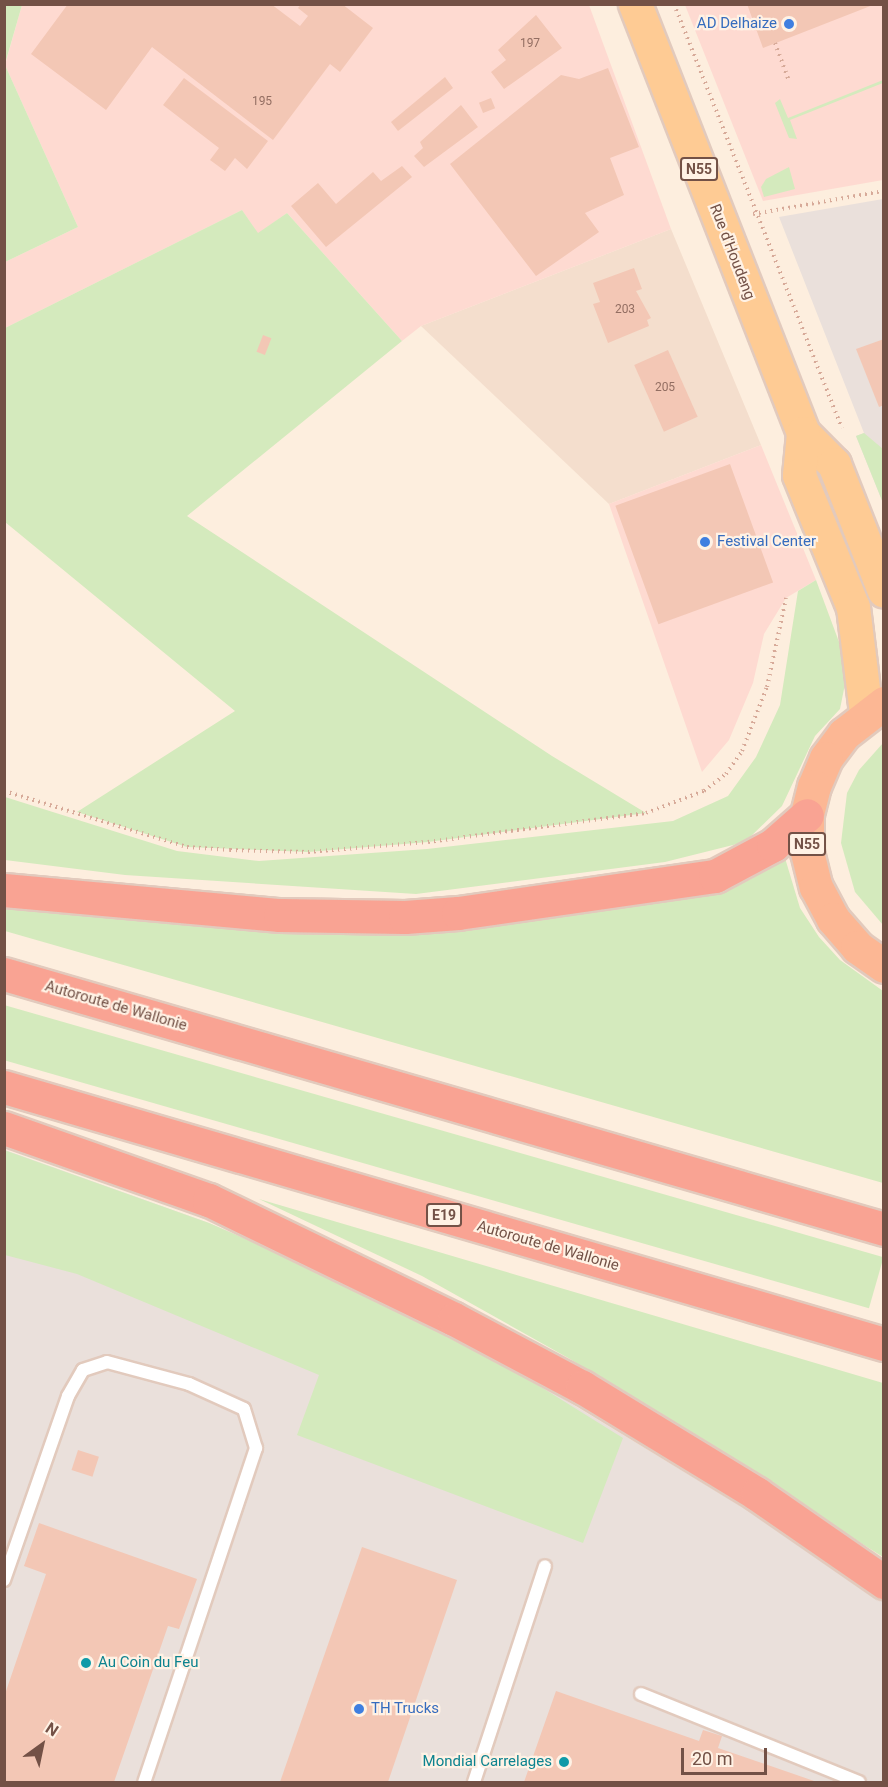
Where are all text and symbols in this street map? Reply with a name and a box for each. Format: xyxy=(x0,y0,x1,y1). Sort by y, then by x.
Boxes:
place label: AD Delhaize xyxy=(697,15,777,33)
marker: AD Delhaize xyxy=(782,17,796,31)
house number: 197 xyxy=(520,37,540,51)
house number: 195 xyxy=(252,95,272,109)
road number: N55 xyxy=(680,158,718,180)
street label: Rue d'Houdeng xyxy=(706,202,758,302)
house number: 203 xyxy=(615,303,635,317)
house number: 205 xyxy=(655,381,675,395)
place label: Festival Center xyxy=(717,533,816,551)
marker: Festival Center xyxy=(698,535,712,549)
road number: N55 xyxy=(788,833,826,855)
street label: Autoroute de Wallonie xyxy=(43,977,189,1035)
road number: E19 xyxy=(426,1204,462,1226)
street label: Autoroute de Wallonie xyxy=(475,1217,621,1275)
place label: Au Coin du Feu xyxy=(98,1654,198,1672)
marker: Au Coin du Feu xyxy=(79,1656,93,1670)
place label: TH Trucks xyxy=(371,1700,439,1718)
marker: TH Trucks xyxy=(352,1702,366,1716)
north arrow xyxy=(12,1715,72,1775)
text: N xyxy=(42,1718,62,1741)
scale bar xyxy=(684,1736,770,1774)
text: 20 m xyxy=(692,1748,732,1769)
place label: Mondial Carrelages xyxy=(423,1753,552,1771)
marker: Mondial Carrelages xyxy=(557,1755,571,1769)

